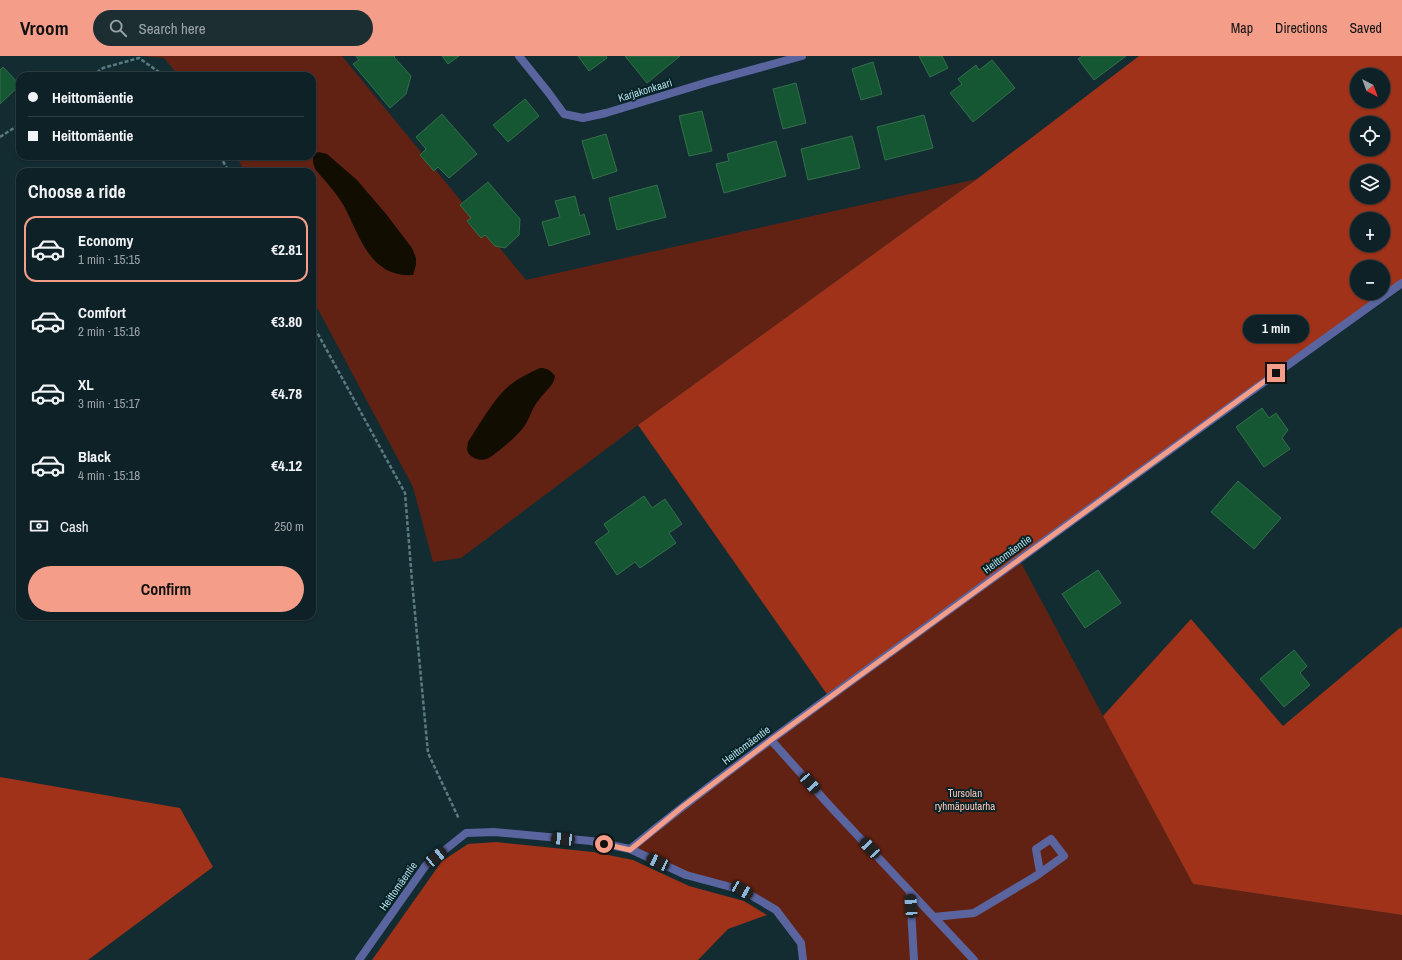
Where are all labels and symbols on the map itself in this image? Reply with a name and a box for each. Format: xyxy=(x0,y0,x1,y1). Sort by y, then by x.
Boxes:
north arrow xyxy=(1350,68,1390,108)
street label: Karjakonkaari xyxy=(616,75,674,105)
callout: 1 min xyxy=(1243,315,1309,343)
route end xyxy=(1267,364,1285,382)
street label: Heittomäentie xyxy=(980,532,1034,576)
street label: Heittomäentie xyxy=(719,722,773,768)
car xyxy=(798,770,822,796)
park label: Tursolan ryhmäpuutarha xyxy=(935,786,995,813)
car xyxy=(550,832,576,846)
route start xyxy=(595,835,613,853)
car xyxy=(857,835,883,861)
car xyxy=(423,845,449,869)
car xyxy=(645,851,671,873)
street label: Heittomäentie xyxy=(376,859,420,913)
car xyxy=(729,879,755,901)
car xyxy=(904,894,918,918)

